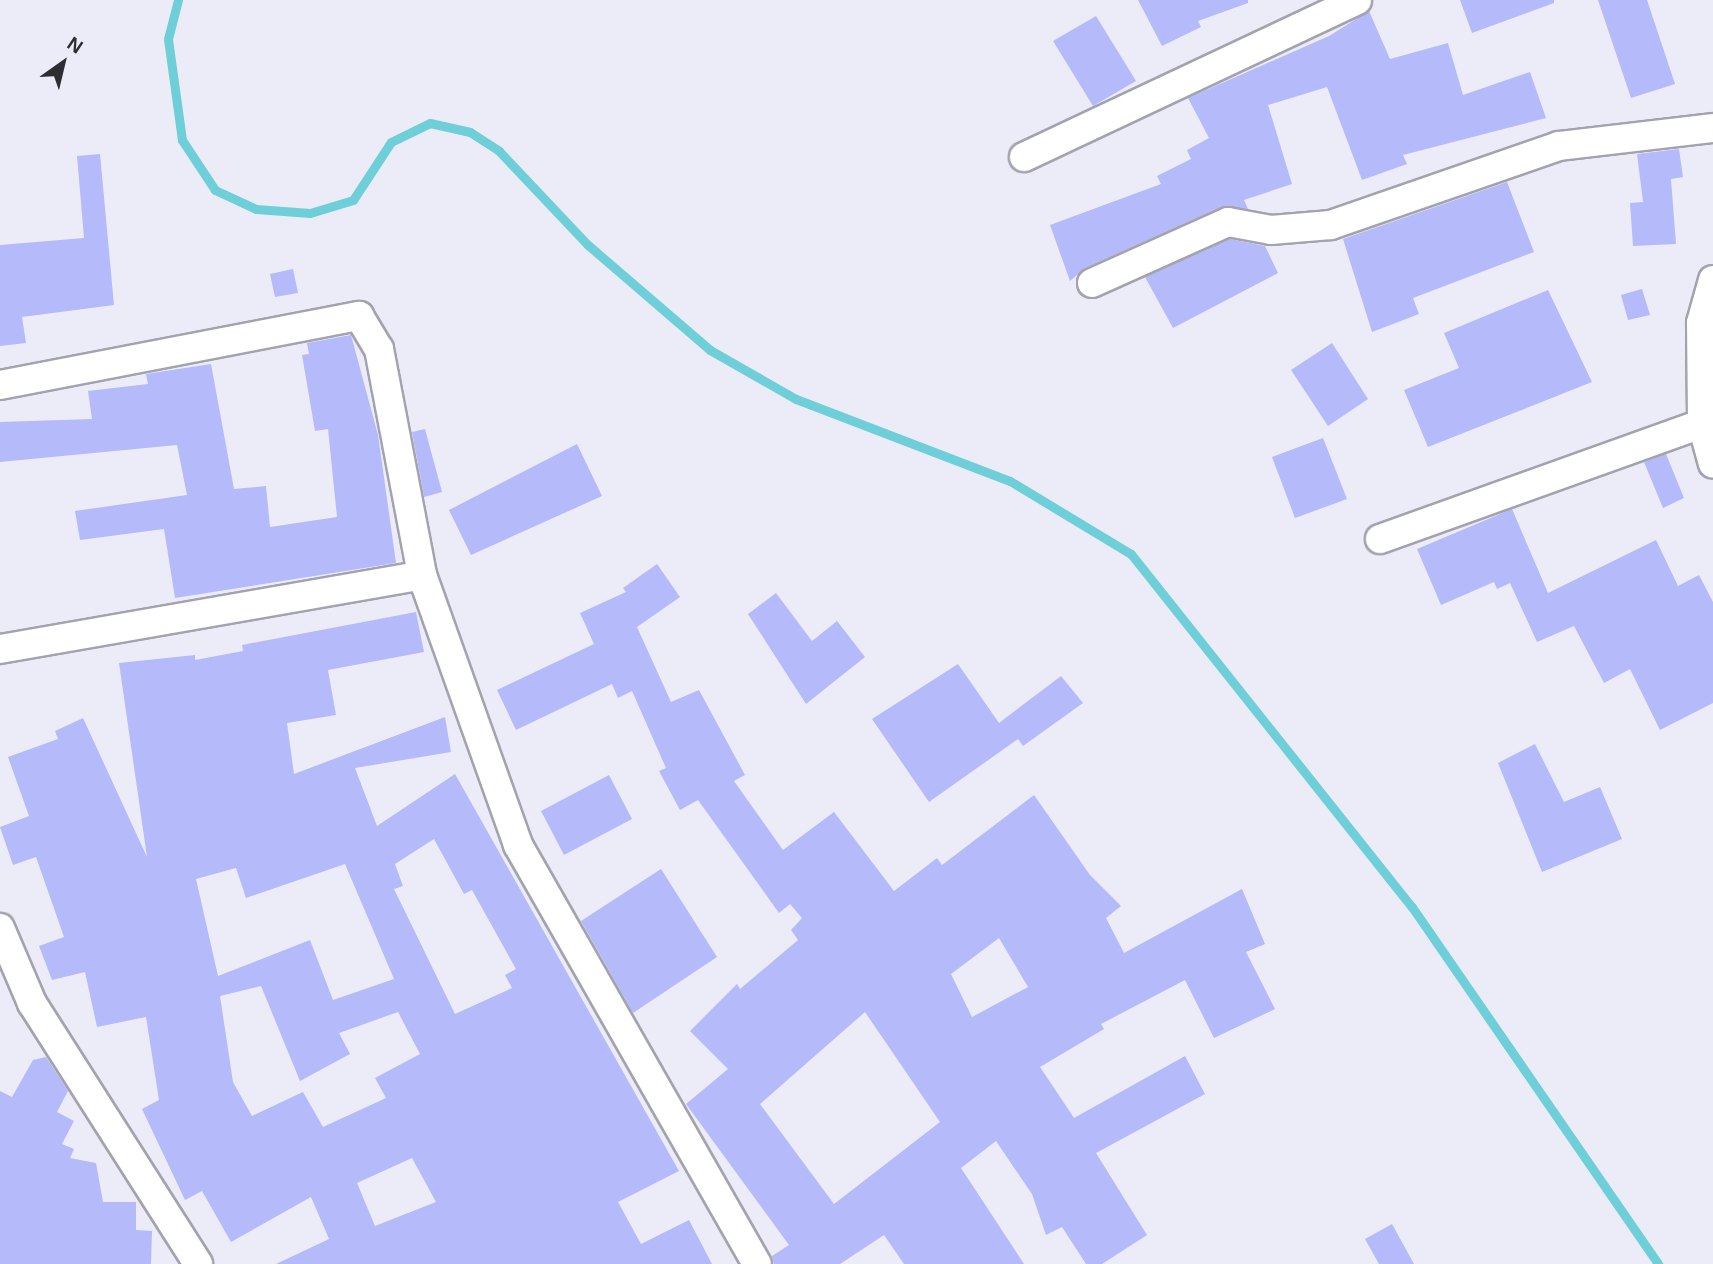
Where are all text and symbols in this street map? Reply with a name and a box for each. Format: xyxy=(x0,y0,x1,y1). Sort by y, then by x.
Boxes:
north arrow xyxy=(28,28,98,98)
text: N xyxy=(63,33,87,58)

